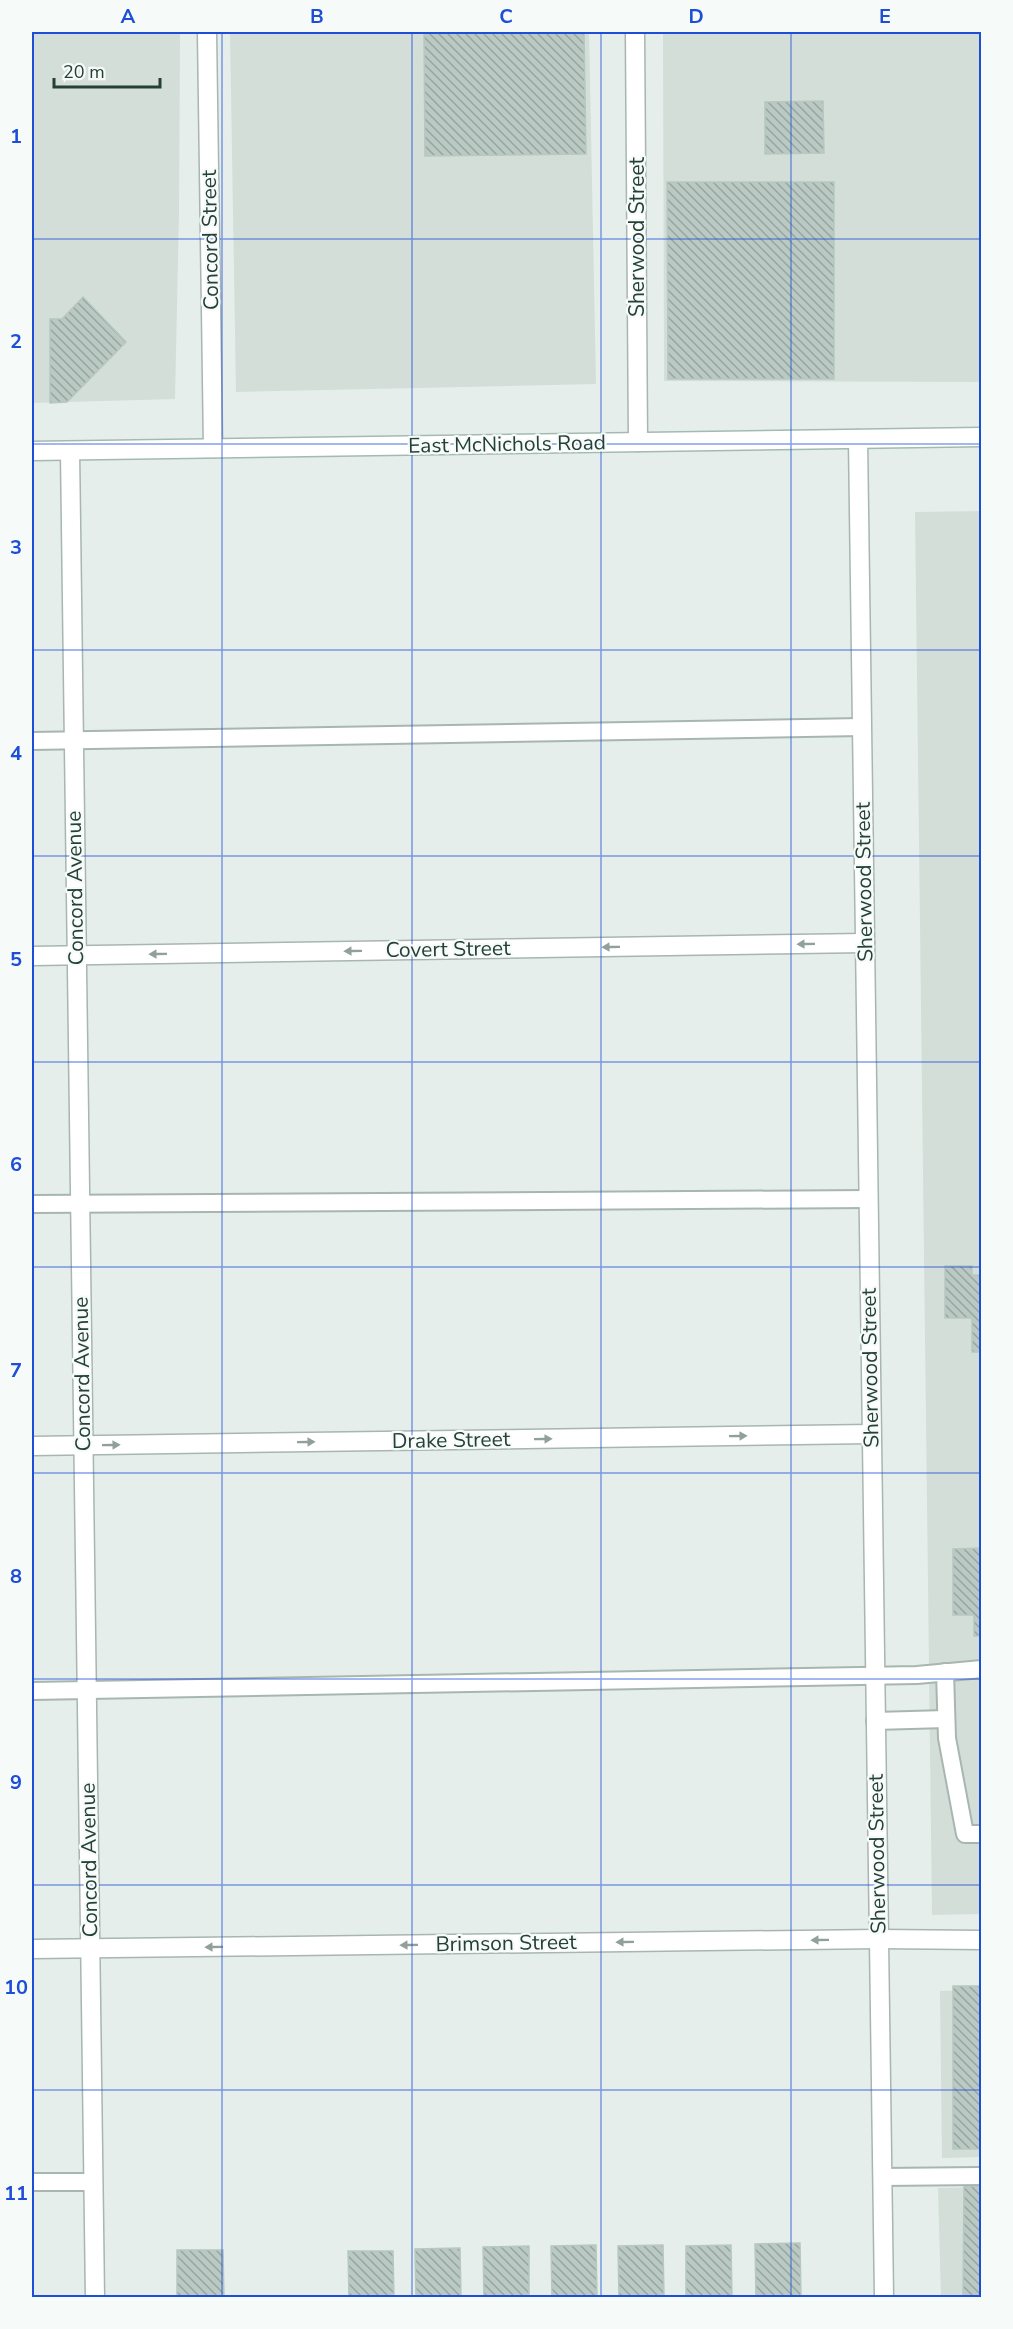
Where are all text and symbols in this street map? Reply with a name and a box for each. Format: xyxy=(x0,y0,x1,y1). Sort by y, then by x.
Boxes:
text: A xyxy=(121,3,136,30)
text: B xyxy=(310,3,324,30)
text: C xyxy=(499,3,513,30)
text: D xyxy=(688,3,704,30)
text: E xyxy=(879,3,891,30)
scale bar xyxy=(54,51,160,89)
text: 20 m xyxy=(63,60,105,84)
text: 1 xyxy=(10,123,22,150)
street label: Sherwood Street xyxy=(623,156,651,317)
street label: Concord Street xyxy=(195,169,225,310)
text: 2 xyxy=(10,328,22,355)
street label: East McNichols Road xyxy=(408,428,606,460)
text: 3 xyxy=(10,534,22,561)
text: 4 xyxy=(10,740,22,767)
street label: Sherwood Street xyxy=(849,801,879,962)
street label: Concord Avenue xyxy=(60,810,90,966)
street label: Covert Street xyxy=(385,934,511,964)
one-way arrow xyxy=(797,939,816,949)
one-way arrow xyxy=(602,942,621,952)
text: 5 xyxy=(10,946,22,973)
one-way arrow xyxy=(344,946,363,956)
one-way arrow xyxy=(149,949,168,959)
text: 6 xyxy=(10,1151,22,1178)
street label: Sherwood Street xyxy=(855,1287,885,1448)
street label: Concord Avenue xyxy=(67,1296,97,1452)
text: 7 xyxy=(10,1357,22,1384)
street label: Drake Street xyxy=(392,1425,511,1455)
one-way arrow xyxy=(728,1431,747,1440)
one-way arrow xyxy=(533,1434,552,1443)
one-way arrow xyxy=(296,1437,315,1447)
one-way arrow xyxy=(101,1440,120,1450)
text: 8 xyxy=(10,1563,22,1590)
text: 9 xyxy=(10,1769,22,1796)
street label: Sherwood Street xyxy=(862,1773,892,1934)
street label: Concord Avenue xyxy=(74,1782,104,1938)
street label: Brimson Street xyxy=(435,1928,577,1958)
one-way arrow xyxy=(811,1935,830,1945)
one-way arrow xyxy=(616,1937,635,1947)
one-way arrow xyxy=(400,1940,419,1949)
one-way arrow xyxy=(205,1942,224,1952)
text: 10 xyxy=(4,1974,28,2001)
text: 11 xyxy=(4,2180,28,2207)

